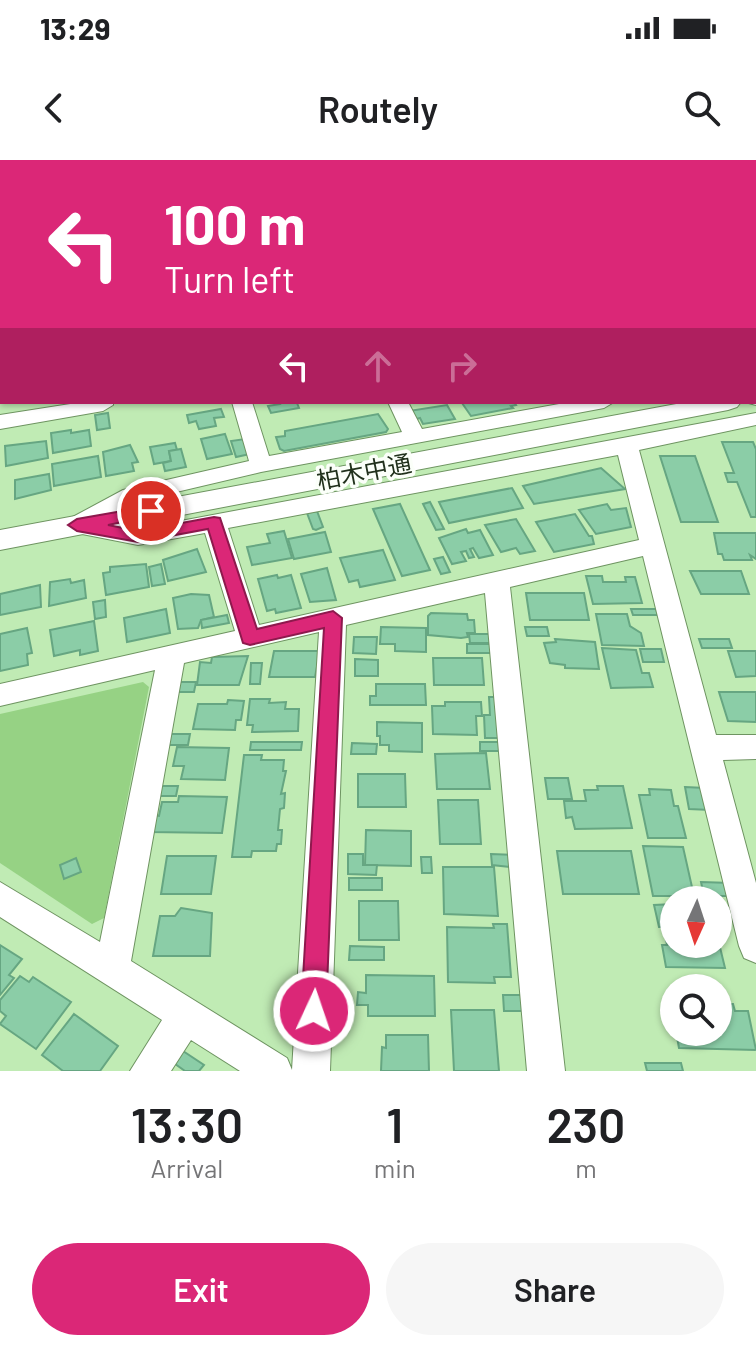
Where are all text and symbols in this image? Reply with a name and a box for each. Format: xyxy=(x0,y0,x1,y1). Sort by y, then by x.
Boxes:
text: 13:29 xyxy=(40,10,110,46)
icon: back xyxy=(32,86,76,130)
icon: search xyxy=(680,86,724,130)
text: Routely xyxy=(318,87,438,130)
text: 100 m xyxy=(164,189,306,256)
icon: left xyxy=(32,192,136,296)
text: Turn left xyxy=(164,257,295,300)
icon: left xyxy=(272,344,316,388)
icon: ahead xyxy=(356,344,400,388)
icon: right xyxy=(440,344,484,388)
street label: 柏木中通 xyxy=(314,448,414,494)
pin xyxy=(117,477,185,545)
icon: arrive xyxy=(129,489,173,533)
north arrow xyxy=(660,886,732,958)
map controls xyxy=(660,886,732,1046)
position arrow xyxy=(272,969,356,1053)
button: search xyxy=(660,974,732,1046)
text: 13:30 xyxy=(131,1095,243,1153)
text: 1 xyxy=(386,1095,403,1153)
text: 230 xyxy=(547,1095,625,1153)
text: Arrival xyxy=(151,1152,223,1183)
text: min xyxy=(374,1152,416,1183)
text: m xyxy=(575,1152,597,1183)
button: Exit xyxy=(32,1243,370,1335)
button: Share xyxy=(386,1243,724,1335)

